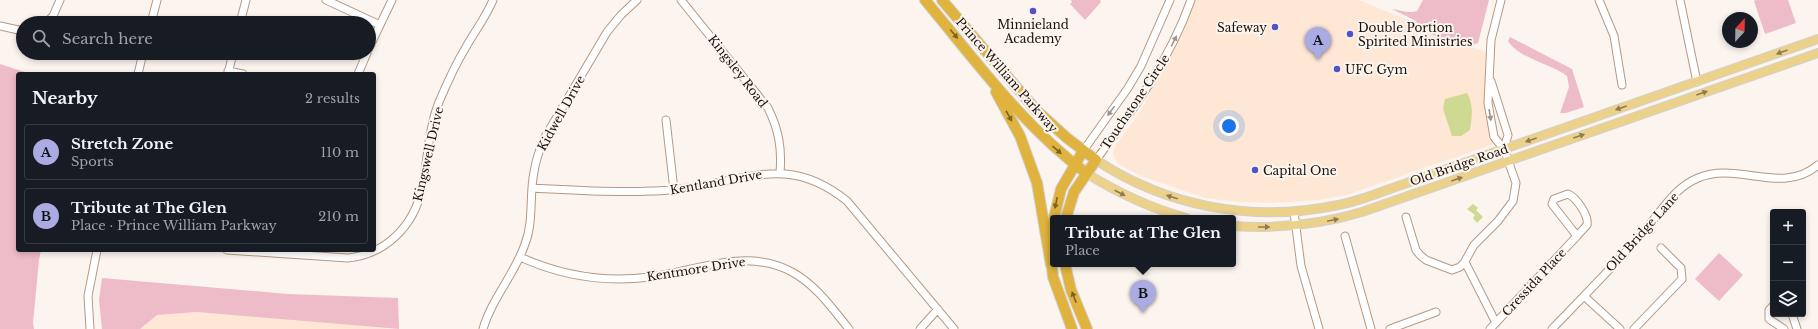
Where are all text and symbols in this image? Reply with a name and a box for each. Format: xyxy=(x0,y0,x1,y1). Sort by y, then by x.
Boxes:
marker: Minnieland Academy xyxy=(1028,6,1038,16)
north arrow xyxy=(1722,12,1758,48)
street label: Prince William Parkway xyxy=(953,14,1061,136)
search box xyxy=(16,16,376,60)
place label: Minnieland Academy xyxy=(997,17,1069,46)
place label: Safeway xyxy=(1217,20,1267,35)
place label: Double Portion Spirited Ministries xyxy=(1358,20,1472,49)
marker: Safeway xyxy=(1270,22,1280,32)
icon: search xyxy=(30,27,52,49)
pin: A xyxy=(1305,27,1331,60)
text: Search here xyxy=(62,29,153,48)
one-way arrow xyxy=(949,29,958,40)
marker: Double Portion Spirited Ministries xyxy=(1345,29,1355,39)
street label: Kingsley Road xyxy=(705,32,771,110)
one-way arrow xyxy=(1171,35,1178,46)
one-way arrow xyxy=(1776,49,1788,55)
street label: Touchstone Circle xyxy=(1098,51,1173,153)
place label: UFC Gym xyxy=(1345,62,1407,77)
marker: UFC Gym xyxy=(1332,64,1342,74)
street label: Kidwell Drive xyxy=(534,73,588,153)
text: Nearby xyxy=(32,88,98,109)
text: 2 results xyxy=(305,90,360,107)
one-way arrow xyxy=(1696,90,1708,96)
street label: Kingswell Drive xyxy=(410,105,446,203)
one-way arrow xyxy=(1108,106,1116,116)
one-way arrow xyxy=(1614,106,1626,112)
one-way arrow xyxy=(1487,109,1493,121)
one-way arrow xyxy=(1006,110,1013,121)
your location xyxy=(1219,116,1239,136)
one-way arrow xyxy=(1574,133,1586,139)
text: Stretch Zone xyxy=(71,134,173,153)
one-way arrow xyxy=(1525,137,1537,143)
street label: Old Bridge Road xyxy=(1408,141,1510,189)
text: A xyxy=(41,144,51,161)
text: 110 m xyxy=(320,144,359,161)
one-way arrow xyxy=(1051,145,1062,154)
text: Sports xyxy=(71,153,114,170)
place label: Capital One xyxy=(1263,163,1337,178)
marker: Capital One xyxy=(1250,165,1260,175)
street label: Kentland Drive xyxy=(669,166,763,197)
one-way arrow xyxy=(1451,176,1463,182)
street label: Old Bridge Lane xyxy=(1602,189,1682,275)
one-way arrow xyxy=(1114,190,1126,196)
one-way arrow xyxy=(1165,194,1177,200)
one-way arrow xyxy=(1053,197,1059,209)
text: Tribute at The Glen xyxy=(71,198,227,217)
text: B xyxy=(41,208,51,225)
text: 210 m xyxy=(318,208,359,225)
map controls xyxy=(1770,209,1806,317)
button: + xyxy=(1770,209,1806,245)
popup xyxy=(1050,215,1236,267)
one-way arrow xyxy=(1327,216,1339,222)
text: Place · Prince William Parkway xyxy=(71,217,277,234)
text: Tribute at The Glen xyxy=(1065,223,1221,242)
one-way arrow xyxy=(1258,224,1270,231)
text: Place xyxy=(1065,242,1100,259)
street label: Cressida Place xyxy=(1499,245,1569,319)
button: − xyxy=(1770,245,1806,281)
street label: Kentmore Drive xyxy=(646,254,747,284)
pin: B xyxy=(1130,280,1156,313)
button: layers xyxy=(1770,281,1806,317)
one-way arrow xyxy=(1070,291,1076,303)

